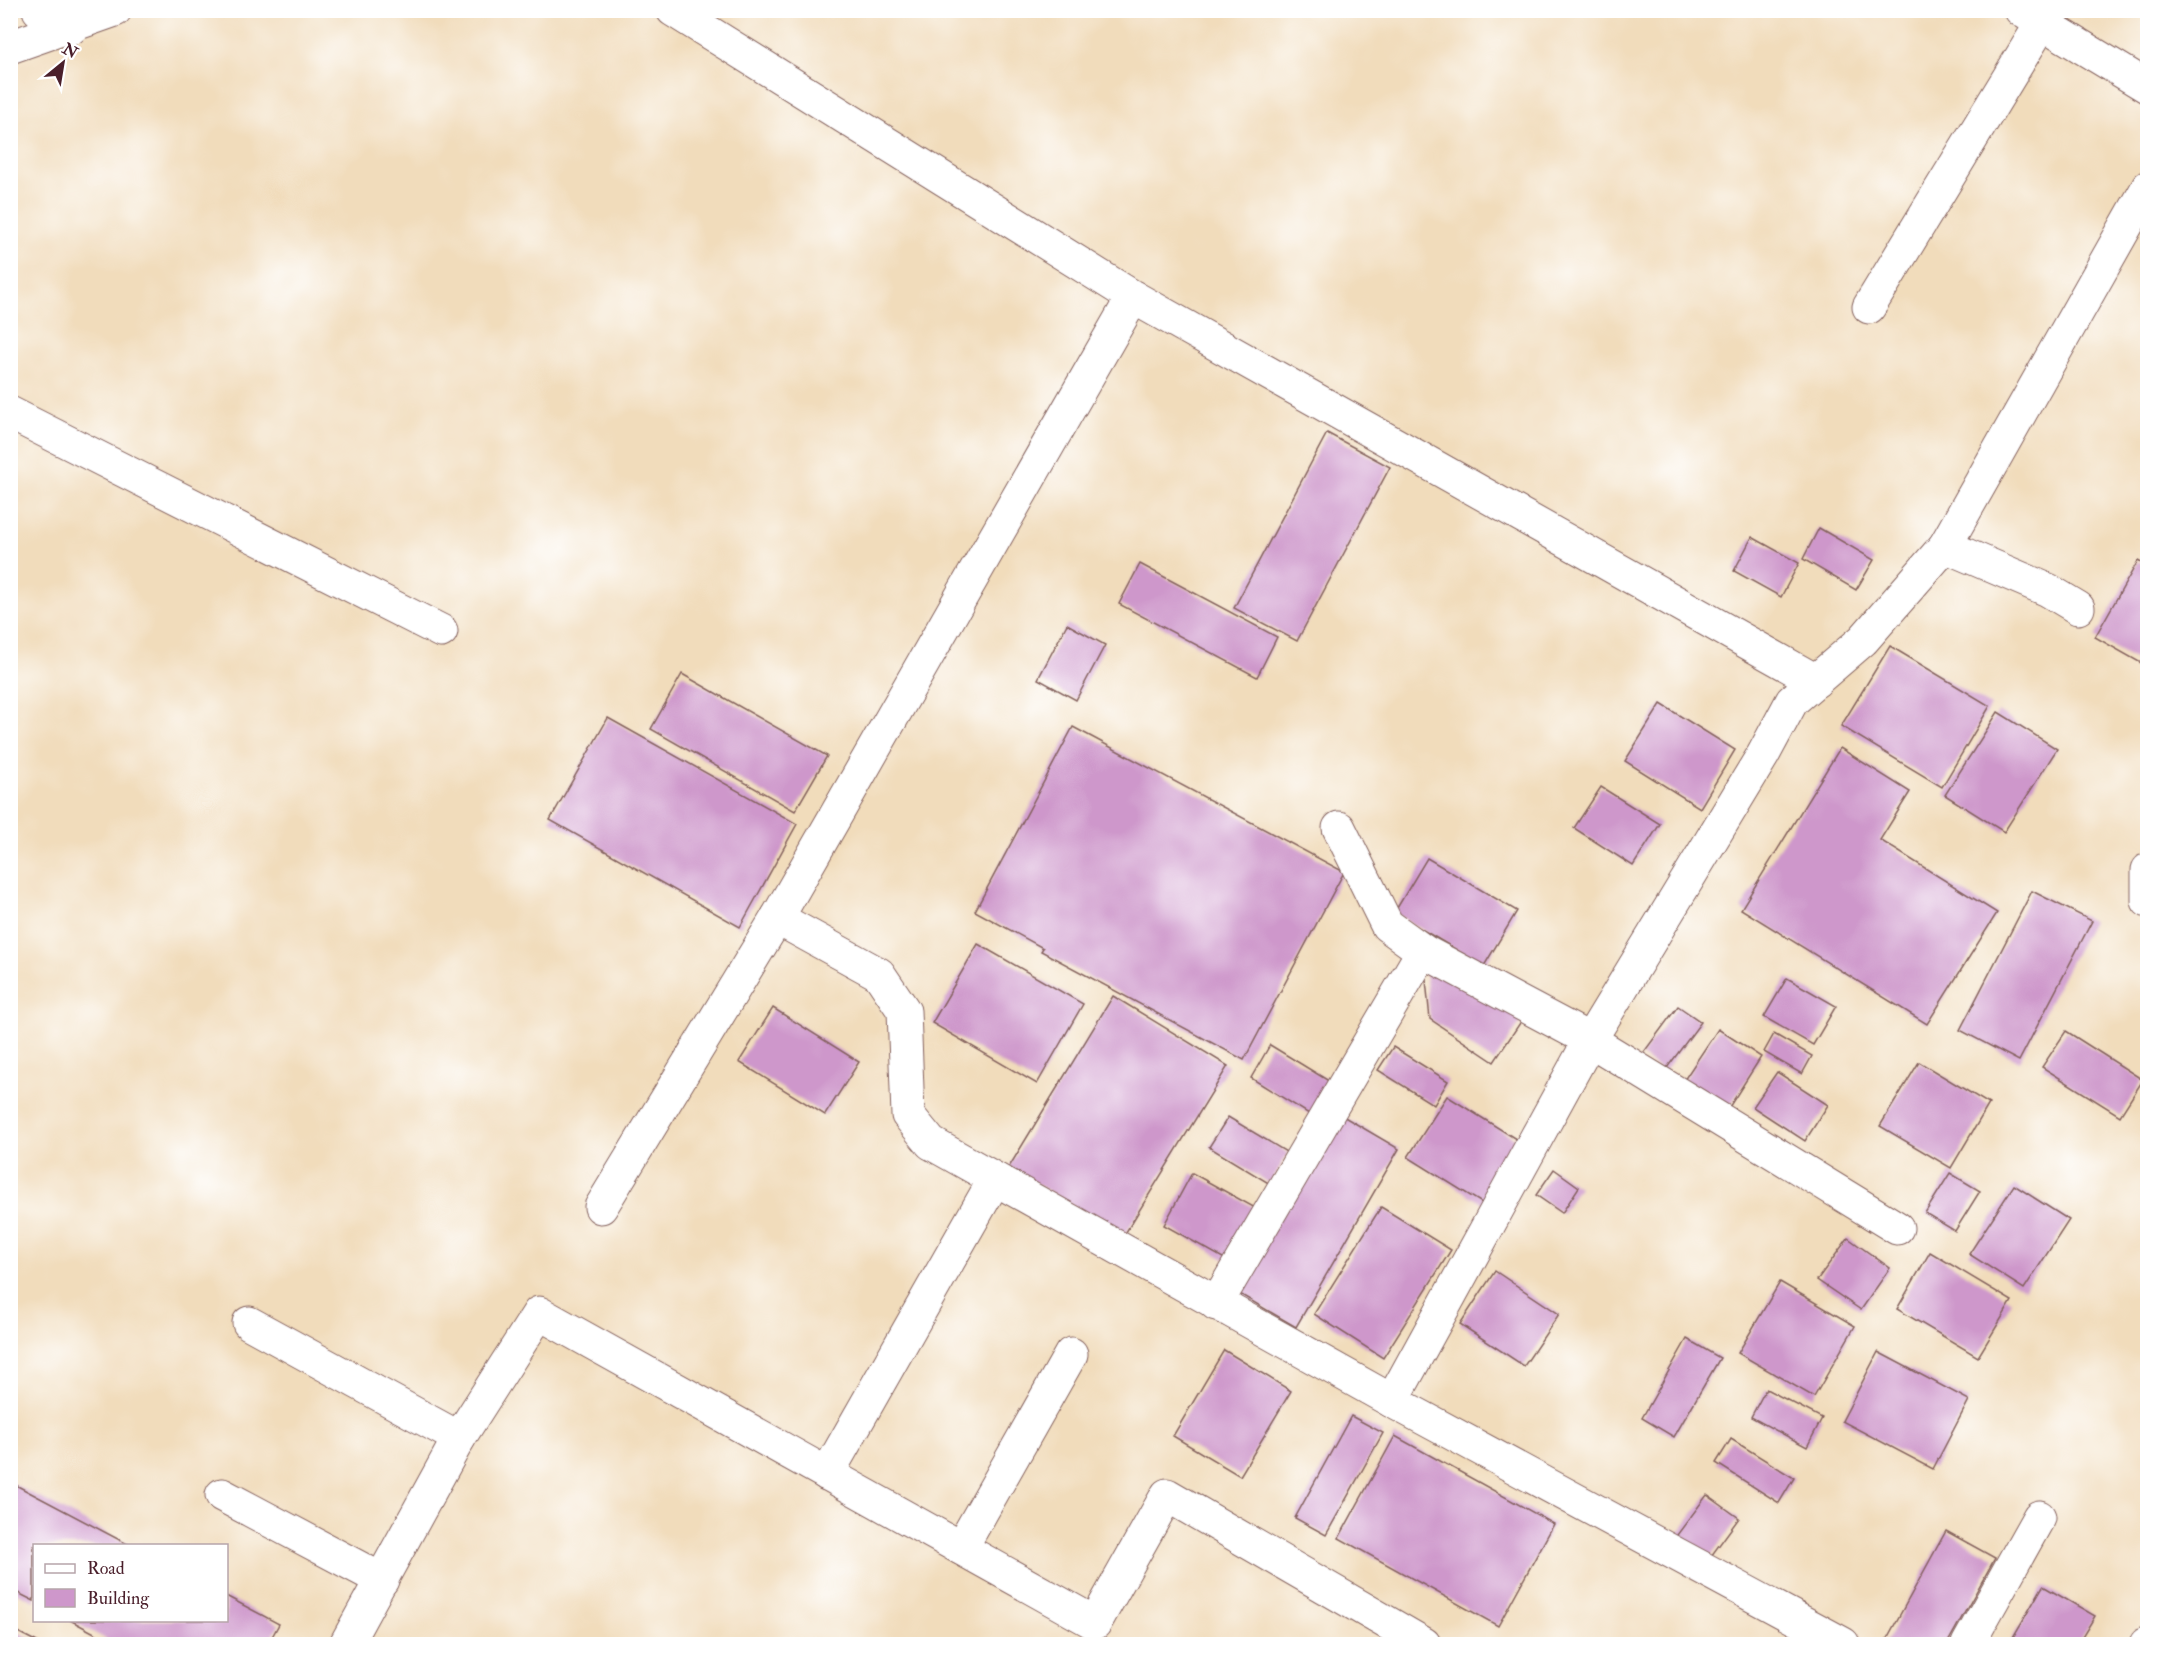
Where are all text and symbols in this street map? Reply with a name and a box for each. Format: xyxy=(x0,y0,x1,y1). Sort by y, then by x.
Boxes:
north arrow xyxy=(33,33,93,93)
text: N xyxy=(58,38,82,63)
legend xyxy=(33,1544,228,1622)
text: Road xyxy=(87,1557,125,1580)
text: Building xyxy=(87,1587,150,1610)

